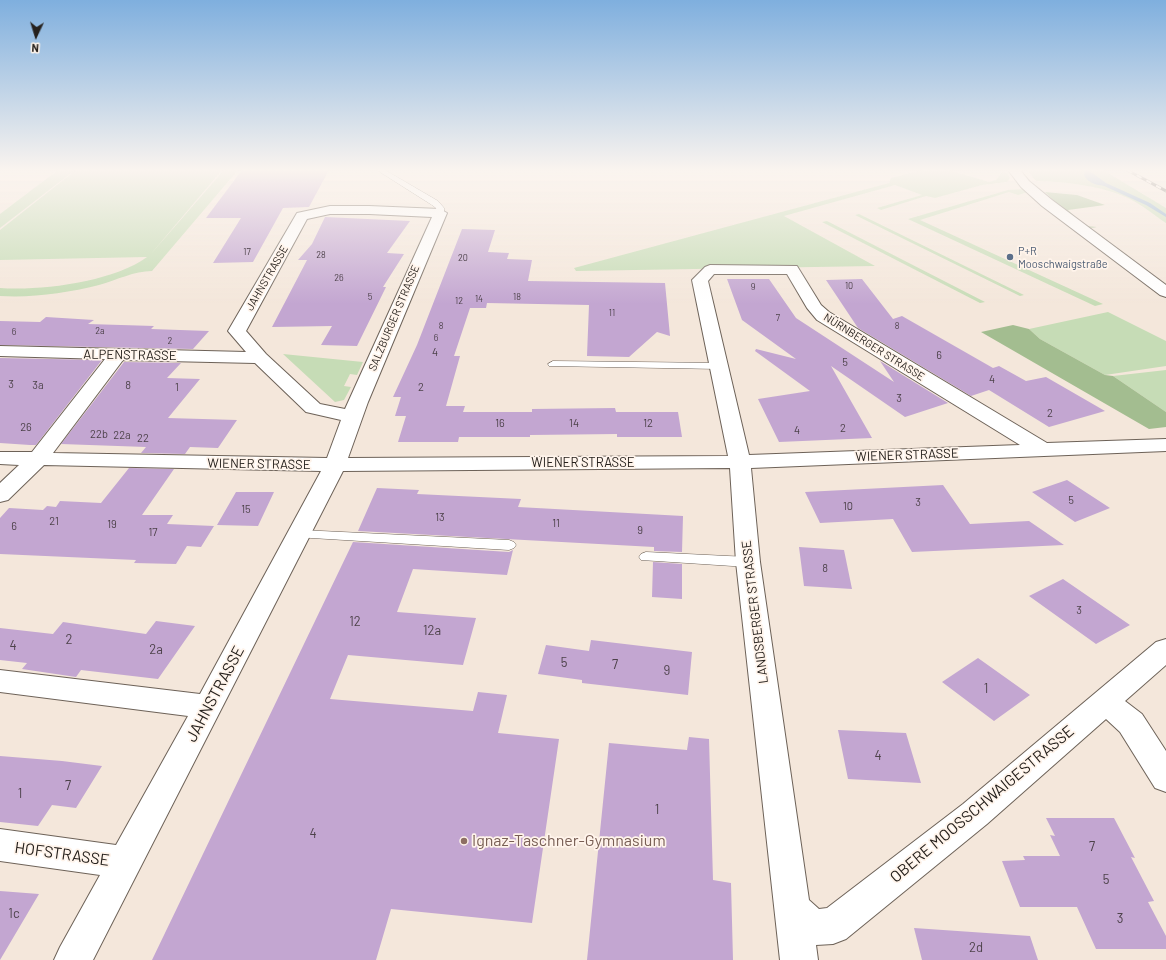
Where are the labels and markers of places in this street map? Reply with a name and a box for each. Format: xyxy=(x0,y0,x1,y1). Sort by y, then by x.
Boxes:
place label: P+R Mooschwaigstraße xyxy=(1018,244,1108,270)
marker: P+R Mooschwaigstraße xyxy=(1005,252,1015,262)
place label: Ignaz-Taschner-Gymnasium xyxy=(472,831,666,851)
marker: Ignaz-Taschner-Gymnasium xyxy=(459,836,469,846)

